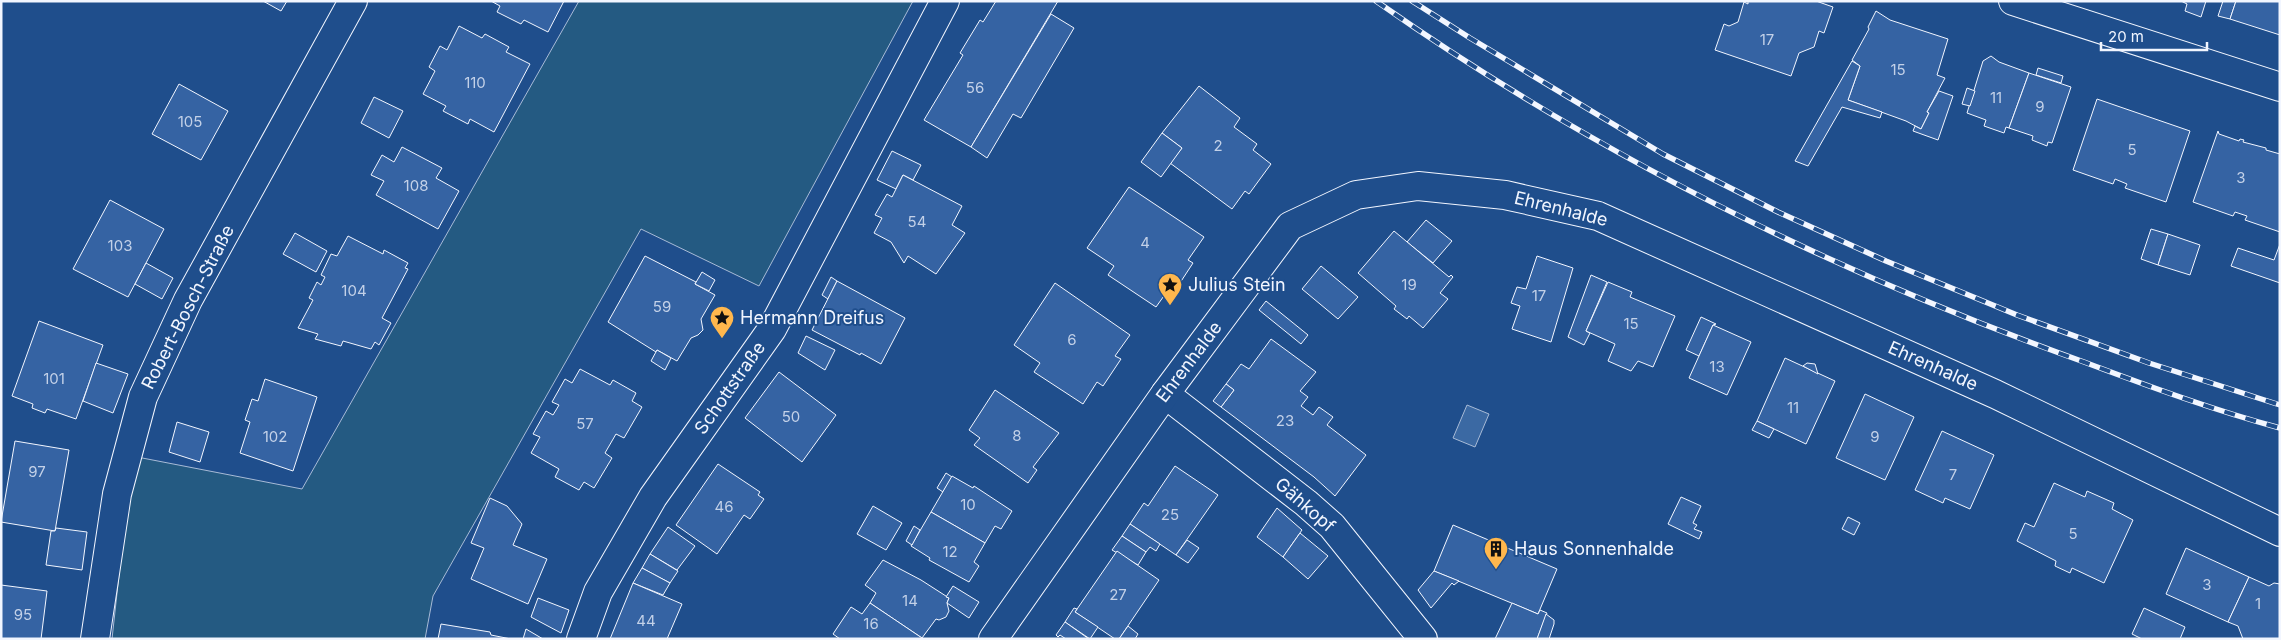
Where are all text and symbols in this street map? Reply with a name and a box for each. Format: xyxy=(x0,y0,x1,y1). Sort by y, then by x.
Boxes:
scale bar xyxy=(2101,20,2207,52)
text: 20 m xyxy=(2108,27,2144,46)
house number: 17 xyxy=(1760,30,1774,49)
house number: 15 xyxy=(1890,60,1906,79)
house number: 110 xyxy=(464,73,486,92)
house number: 56 xyxy=(966,78,984,97)
house number: 11 xyxy=(1990,88,2002,107)
house number: 9 xyxy=(2035,97,2045,116)
house number: 105 xyxy=(178,112,202,131)
house number: 2 xyxy=(1213,136,1223,155)
house number: 5 xyxy=(2127,140,2137,159)
house number: 3 xyxy=(2236,168,2246,187)
house number: 108 xyxy=(404,176,428,195)
street label: Ehrenhalde xyxy=(1512,187,1610,230)
house number: 54 xyxy=(908,212,926,231)
street label: Robert-Bosch-Straße xyxy=(137,221,238,392)
house number: 4 xyxy=(1140,233,1150,252)
house number: 103 xyxy=(108,236,132,255)
place icon: Julius Stein xyxy=(1157,272,1183,306)
place label: Julius Stein xyxy=(1188,274,1286,295)
house number: 19 xyxy=(1401,275,1417,294)
house number: 104 xyxy=(341,281,367,300)
house number: 17 xyxy=(1532,286,1546,305)
house number: 59 xyxy=(653,297,671,316)
place icon: Hermann Dreifus xyxy=(709,305,735,339)
place label: Hermann Dreifus xyxy=(740,307,884,328)
house number: 15 xyxy=(1623,314,1639,333)
street label: Ehrenhalde xyxy=(1151,317,1226,406)
house number: 6 xyxy=(1067,330,1077,349)
street label: Ehrenhalde xyxy=(1885,336,1981,395)
street label: Schottstraße xyxy=(690,337,769,438)
house number: 13 xyxy=(1709,357,1725,376)
house number: 101 xyxy=(43,369,65,388)
house number: 11 xyxy=(1787,398,1799,417)
house number: 50 xyxy=(782,407,800,426)
house number: 23 xyxy=(1276,411,1294,430)
house number: 57 xyxy=(576,414,594,433)
house number: 8 xyxy=(1012,426,1022,445)
house number: 102 xyxy=(263,427,287,446)
house number: 9 xyxy=(1870,427,1880,446)
house number: 97 xyxy=(28,462,46,481)
house number: 7 xyxy=(1949,465,1957,484)
street label: Gähkopf xyxy=(1271,473,1340,536)
house number: 10 xyxy=(960,495,976,514)
house number: 46 xyxy=(715,497,734,516)
house number: 25 xyxy=(1161,505,1179,524)
house number: 5 xyxy=(2068,524,2078,543)
building icon: Haus Sonnenhalde xyxy=(1483,536,1509,570)
place label: Haus Sonnenhalde xyxy=(1514,538,1674,559)
house number: 12 xyxy=(942,542,958,561)
house number: 3 xyxy=(2202,575,2212,594)
house number: 27 xyxy=(1109,585,1127,604)
house number: 14 xyxy=(902,591,918,610)
house number: 1 xyxy=(2255,594,2261,613)
house number: 95 xyxy=(14,605,32,624)
house number: 44 xyxy=(636,611,656,630)
house number: 16 xyxy=(863,614,879,633)

